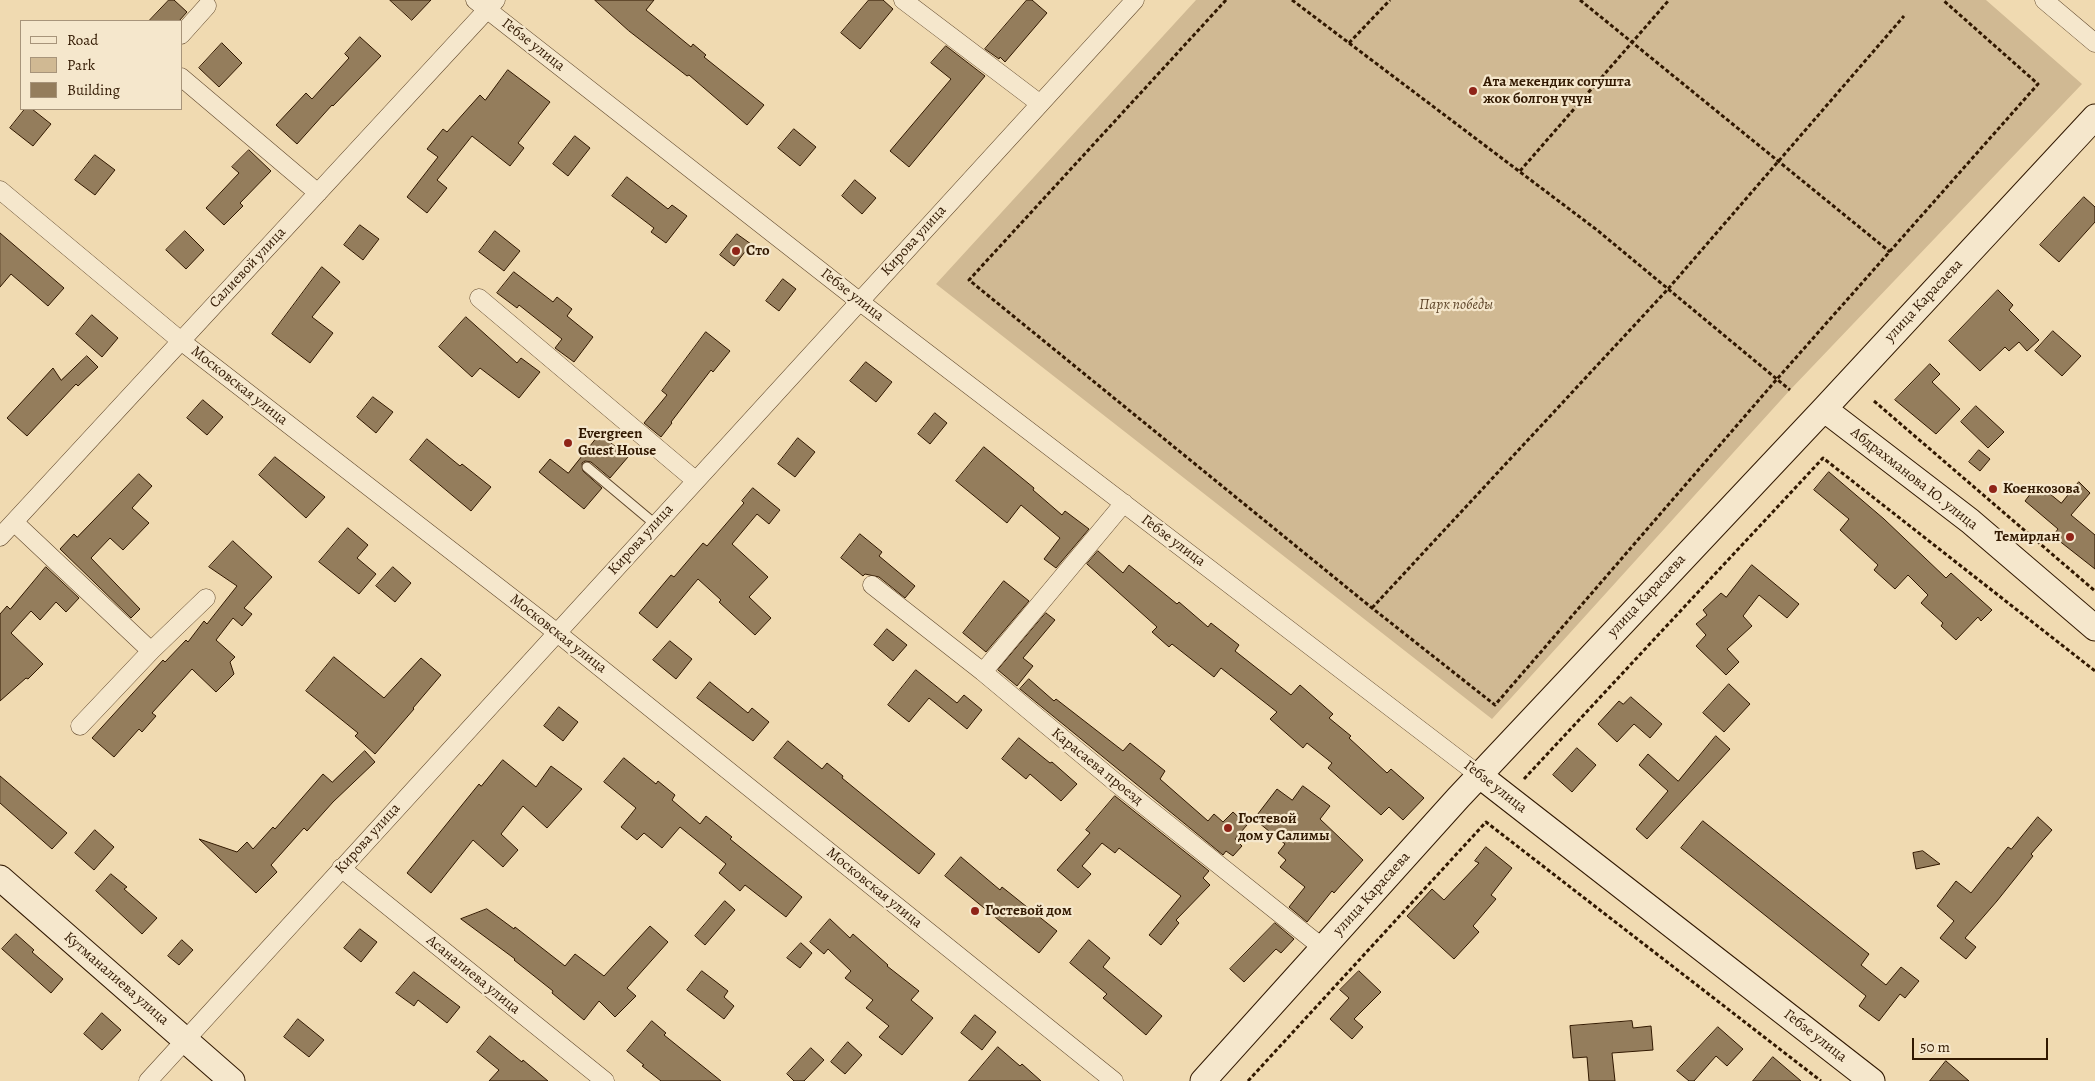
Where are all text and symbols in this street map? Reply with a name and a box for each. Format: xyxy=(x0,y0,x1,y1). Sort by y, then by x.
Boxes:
street label: Гебзе улица xyxy=(498,15,568,75)
legend xyxy=(20,20,182,110)
text: Road xyxy=(67,30,98,50)
text: Park xyxy=(67,55,95,75)
place label: Ата мекендик согушта жок болгон үчүн xyxy=(1483,73,1631,108)
text: Building xyxy=(67,80,120,100)
marker: Ата мекендик согушта жок болгон үчүн xyxy=(1467,85,1479,97)
street label: Кирова улица xyxy=(877,202,951,280)
street label: Салиевой улица xyxy=(206,224,290,312)
place label: Сто xyxy=(746,242,770,260)
marker: Сто xyxy=(730,245,742,257)
street label: улица Карасаева xyxy=(1881,256,1967,346)
street label: Гебзе улица xyxy=(817,265,887,325)
park label: Парк победы xyxy=(1419,296,1493,314)
street label: Московская улица xyxy=(187,343,291,429)
street label: Абдрахманова Ю. улица xyxy=(1847,424,1981,534)
place label: Evergreen Guest House xyxy=(578,425,656,460)
marker: Evergreen Guest House xyxy=(562,437,574,449)
place label: Коенкозова xyxy=(2003,480,2080,498)
marker: Коенкозова xyxy=(1987,483,1999,495)
street label: Кирова улица xyxy=(604,501,678,579)
street label: Гебзе улица xyxy=(1137,511,1209,571)
place label: Темирлан xyxy=(1995,528,2060,546)
marker: Темирлан xyxy=(2064,531,2076,543)
street label: улица Карасаева xyxy=(1604,551,1690,641)
street label: Московская улица xyxy=(506,591,610,677)
street label: Карасаева проезд xyxy=(1047,724,1147,810)
street label: Гебзе улица xyxy=(1460,757,1530,817)
street label: Кирова улица xyxy=(331,800,405,878)
place label: Гостевой дом у Салимы xyxy=(1238,810,1330,845)
marker: Гостевой дом у Салимы xyxy=(1222,822,1234,834)
street label: Московская улица xyxy=(822,844,926,932)
street label: улица Карасаева xyxy=(1330,848,1414,940)
place label: Гостевой дом xyxy=(985,902,1072,920)
marker: Гостевой дом xyxy=(969,905,981,917)
street label: Кутманалиева улица xyxy=(60,928,172,1030)
street label: Асаналиева улица xyxy=(422,932,524,1018)
street label: Гебзе улица xyxy=(1780,1006,1850,1066)
scale bar xyxy=(1915,1028,2051,1060)
text: 50 m xyxy=(1920,1037,1950,1057)

